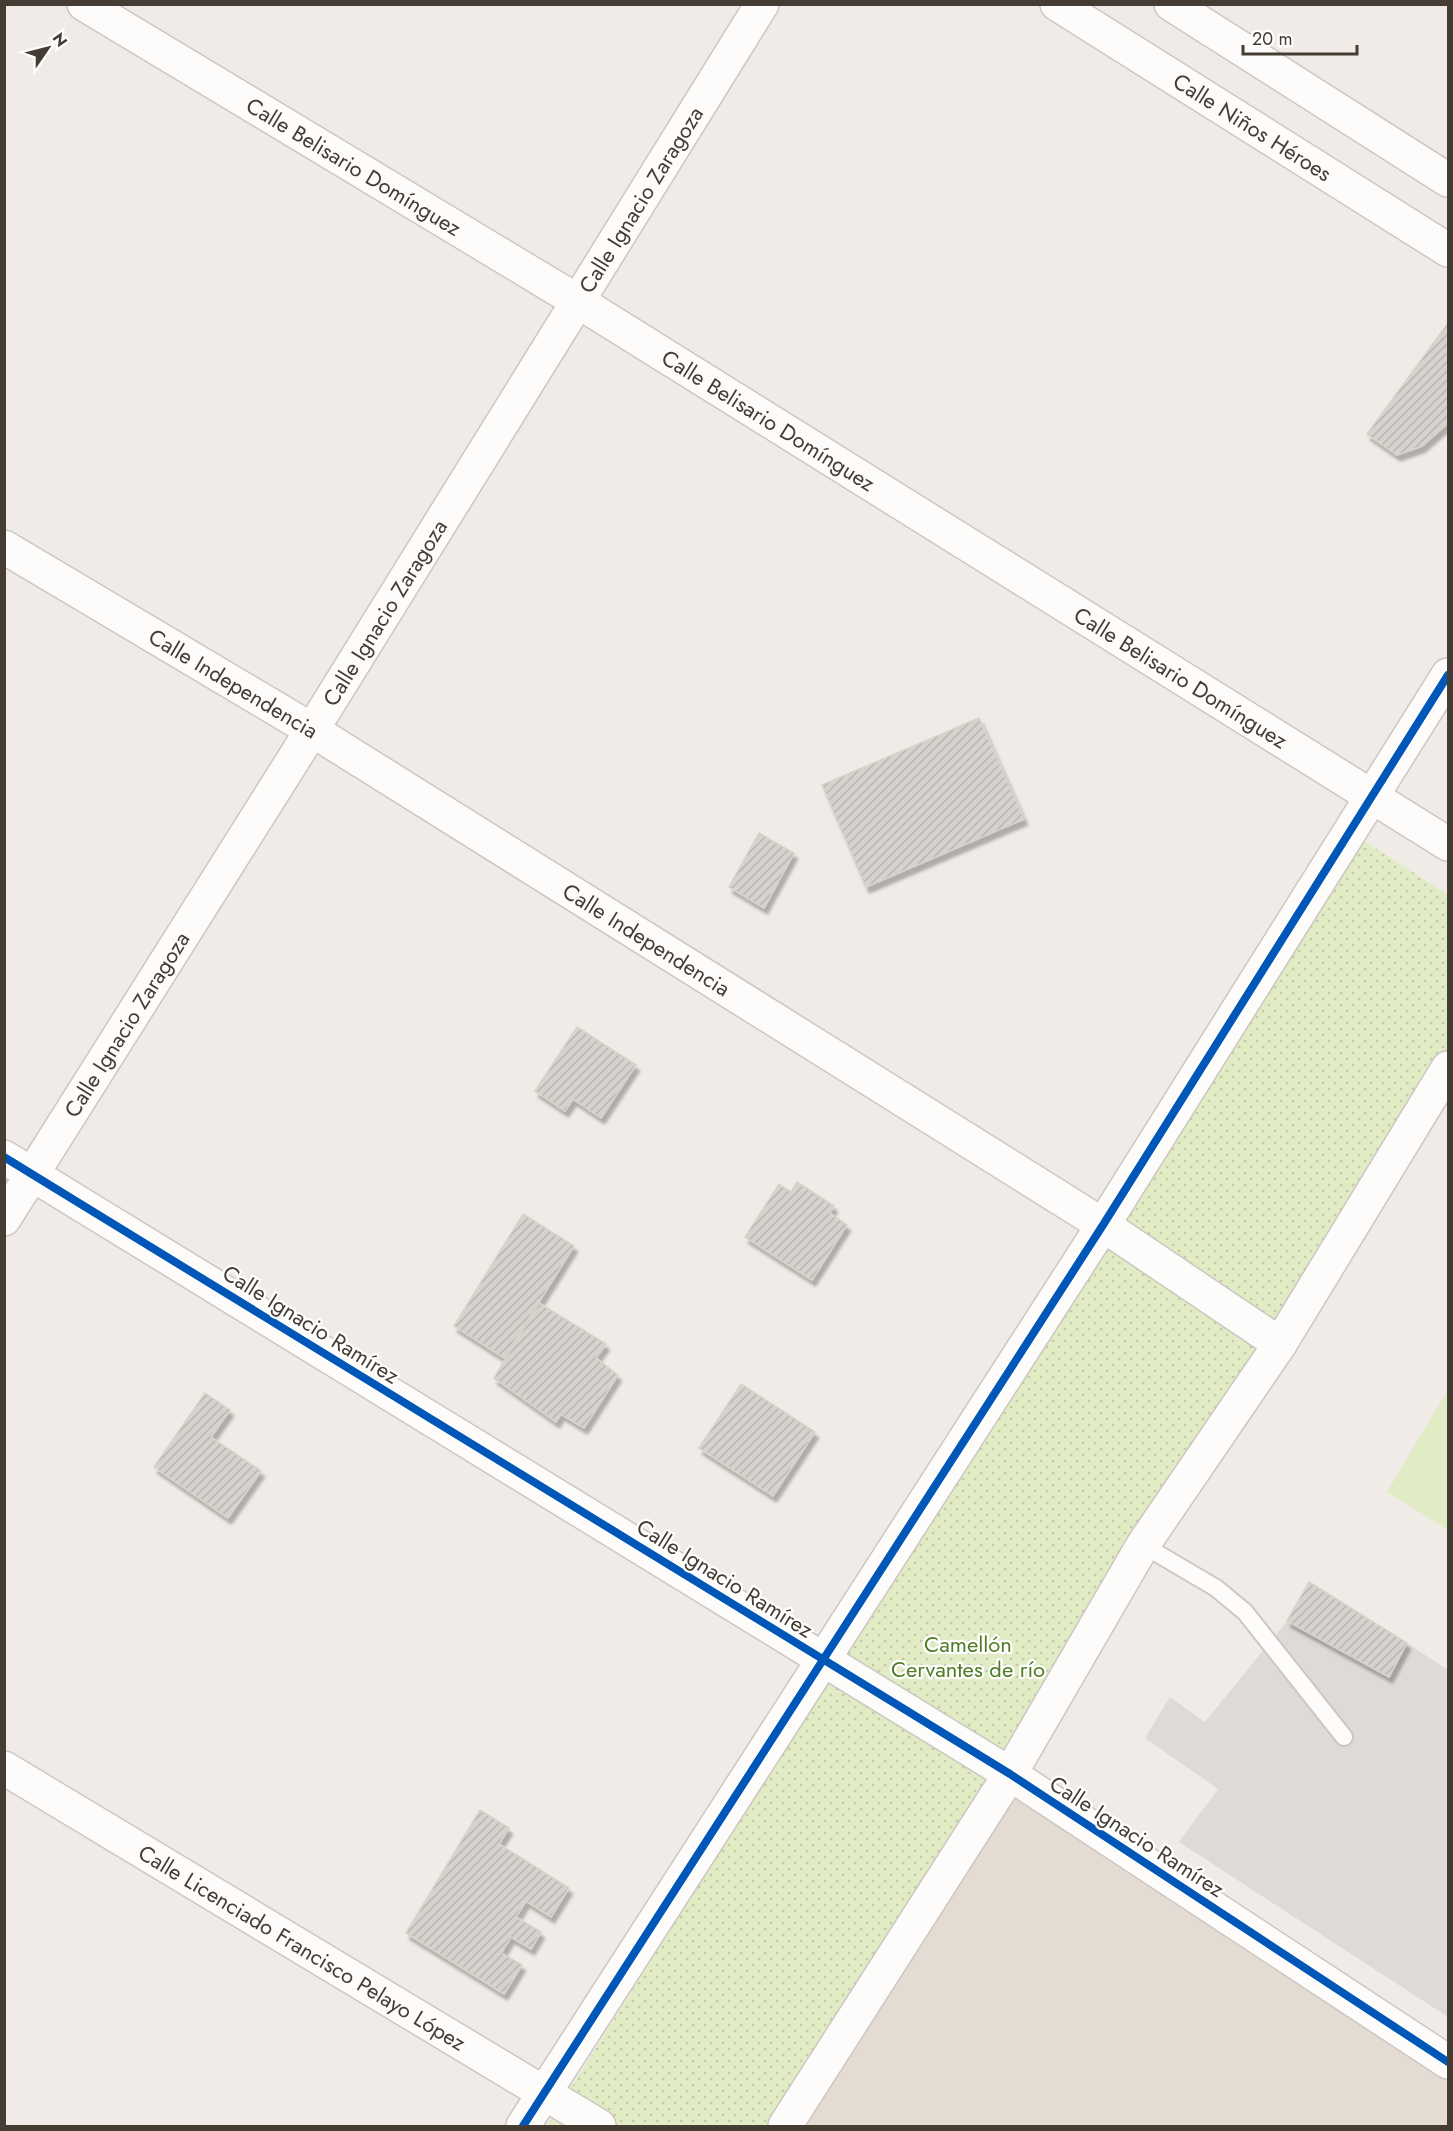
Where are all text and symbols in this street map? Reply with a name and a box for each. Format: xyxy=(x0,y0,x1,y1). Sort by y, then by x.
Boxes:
north arrow xyxy=(18,18,78,78)
scale bar xyxy=(1243,18,1357,56)
text: 20 m xyxy=(1252,26,1292,52)
text: N xyxy=(47,28,73,51)
street label: Calle Niños Héroes xyxy=(1167,65,1338,189)
street label: Calle Belisario Domínguez xyxy=(240,89,468,244)
street label: Calle Ignacio Zaragoza xyxy=(571,100,711,299)
street label: Calle Belisario Domínguez xyxy=(655,341,881,499)
street label: Calle Ignacio Zaragoza xyxy=(315,513,455,712)
street label: Calle Belisario Domínguez xyxy=(1068,599,1294,756)
street label: Calle Independencia xyxy=(143,620,324,746)
street label: Calle Independencia xyxy=(557,875,737,1004)
street label: Calle Ignacio Zaragoza xyxy=(56,925,197,1124)
street label: Calle Ignacio Ramírez xyxy=(217,1257,405,1391)
street label: Calle Ignacio Ramírez xyxy=(631,1511,819,1645)
park label: Camellón Cervantes de río xyxy=(891,1628,1045,1685)
street label: Calle Ignacio Ramírez xyxy=(1043,1767,1231,1905)
street label: Calle Licenciado Francisco Pelayo López xyxy=(132,1836,472,2058)

